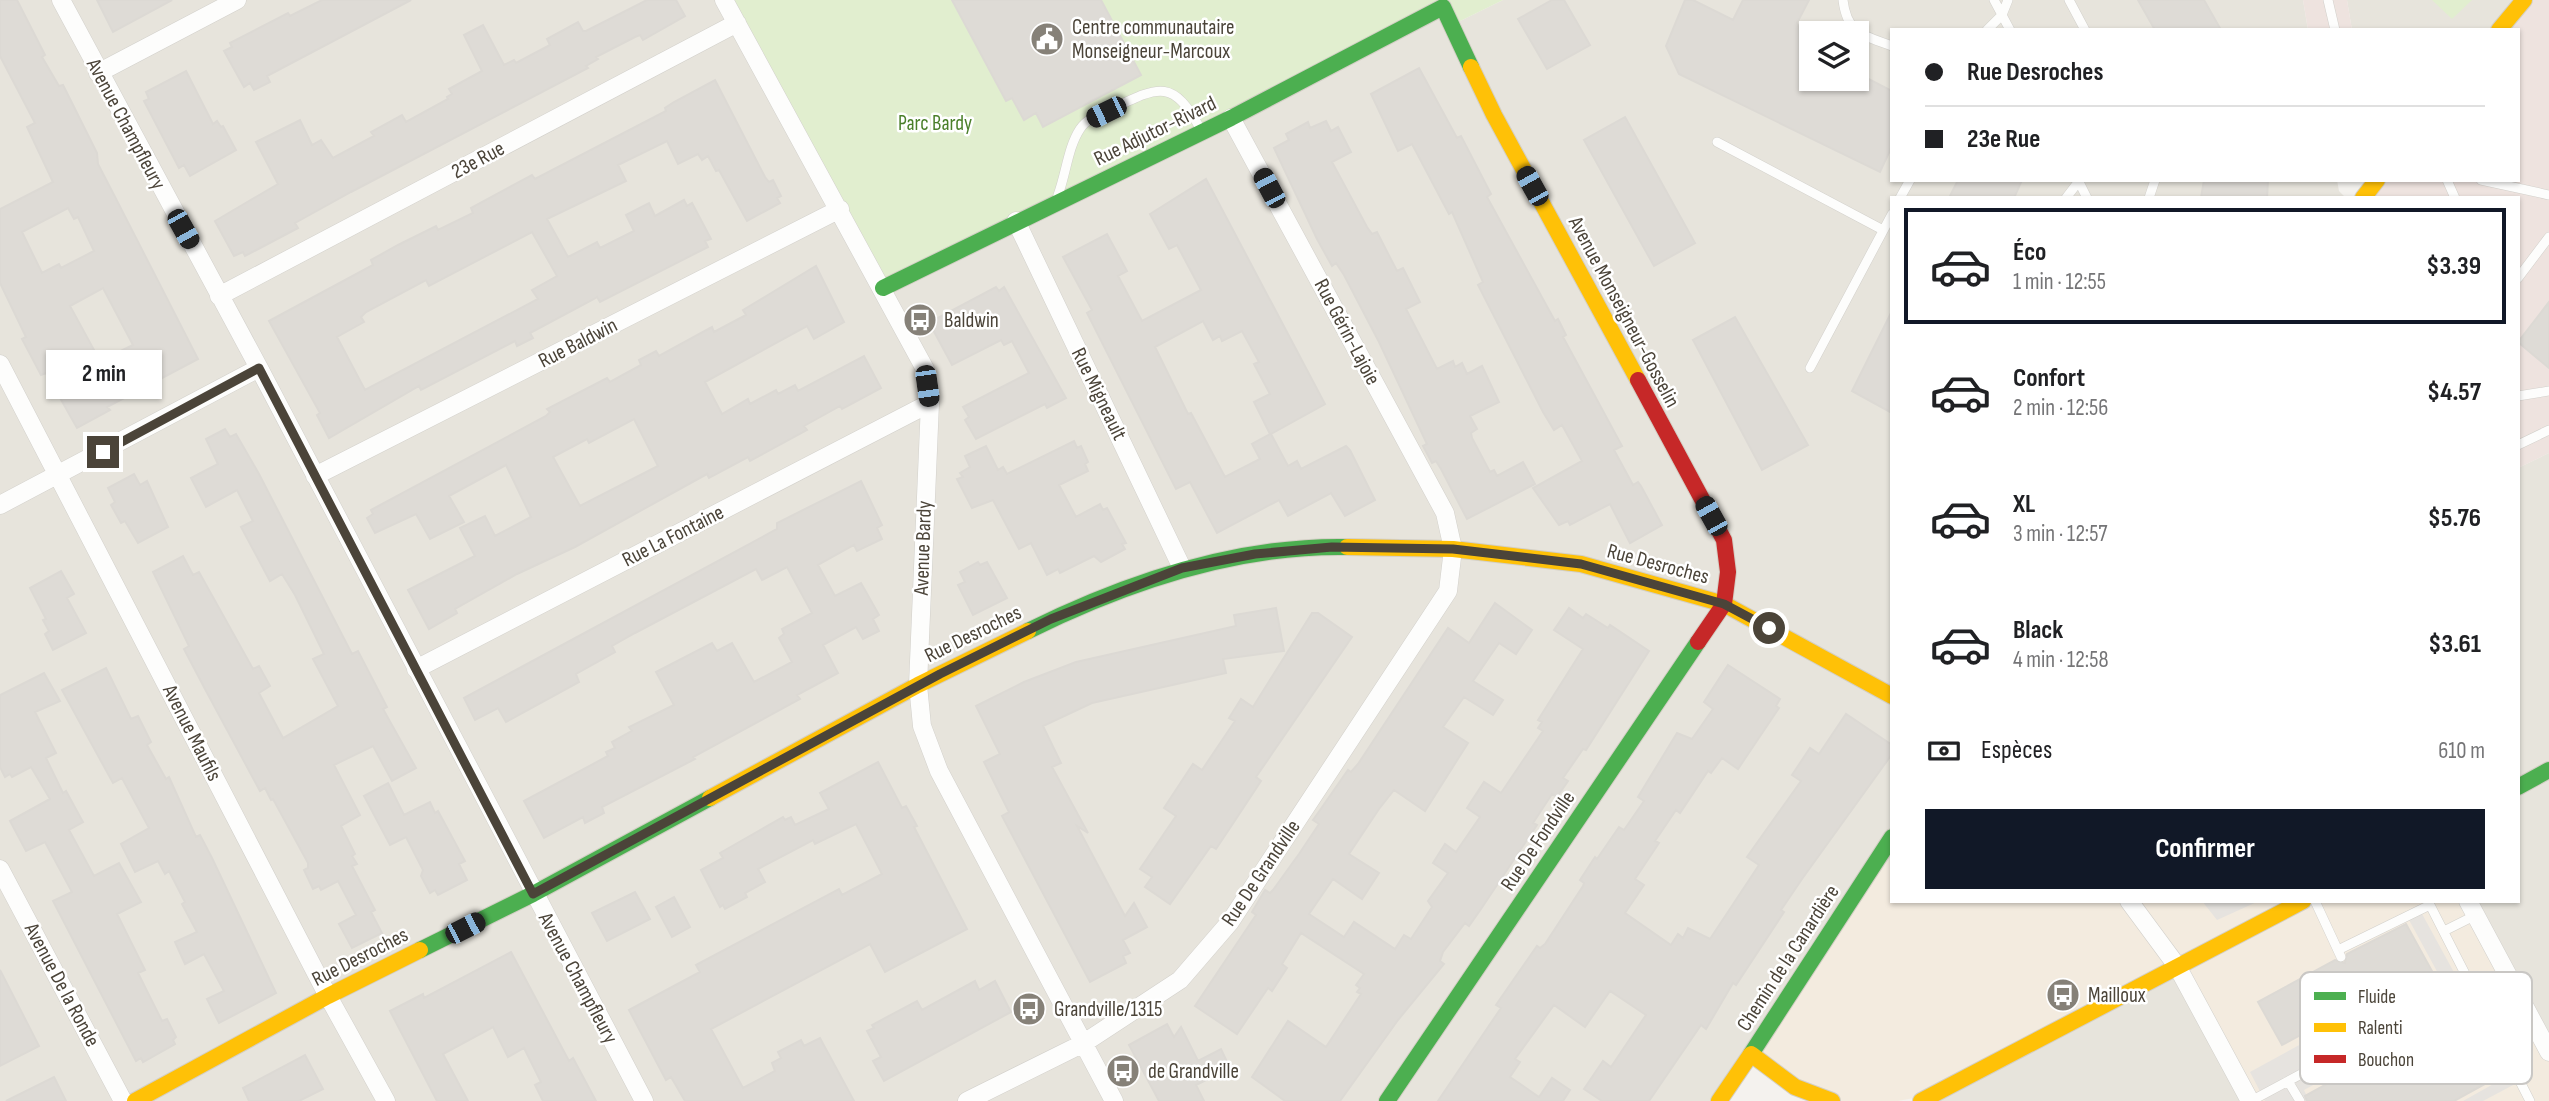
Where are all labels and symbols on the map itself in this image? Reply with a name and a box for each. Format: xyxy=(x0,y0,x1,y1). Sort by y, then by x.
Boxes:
place label: Centre communautaire Monseigneur-Marcoux xyxy=(1072,15,1235,64)
public building icon: Centre communautaire Monseigneur-Marcoux xyxy=(1028,20,1066,58)
street label: Avenue Champfleury xyxy=(81,53,171,194)
street label: Rue Adjutor-Rivard xyxy=(1090,91,1220,171)
car xyxy=(1083,93,1130,131)
park label: Parc Bardy xyxy=(898,111,972,136)
street label: 23e Rue xyxy=(447,136,509,184)
car xyxy=(1513,163,1552,209)
car xyxy=(1250,165,1289,211)
car xyxy=(164,206,203,252)
street label: Avenue Monseigneur-Gosselin xyxy=(1563,211,1685,412)
street label: Rue Gérin-Lajoie xyxy=(1309,275,1385,389)
bus stop icon: Baldwin xyxy=(901,301,939,339)
place label: Baldwin xyxy=(944,308,999,333)
street label: Rue Baldwin xyxy=(534,313,622,373)
street label: Rue Migneault xyxy=(1066,344,1132,444)
callout: 2 min xyxy=(45,350,161,400)
car xyxy=(914,364,941,408)
route end xyxy=(87,436,119,468)
car xyxy=(1692,493,1731,539)
street label: Rue La Fontaine xyxy=(618,500,728,572)
street label: Avenue Bardy xyxy=(909,500,937,597)
street label: Rue Desroches xyxy=(1604,538,1712,590)
street label: Rue Desroches xyxy=(921,600,1025,668)
route start xyxy=(1753,612,1785,644)
street label: Avenue Maufils xyxy=(157,680,227,785)
street label: Rue De Fondville xyxy=(1496,786,1580,896)
street label: Rue De Grandville xyxy=(1216,815,1306,931)
street label: Chemin de la Canardière xyxy=(1731,880,1845,1036)
street label: Avenue Champfleury xyxy=(533,907,623,1048)
car xyxy=(442,909,489,947)
street label: Avenue De la Ronde xyxy=(18,918,105,1051)
street label: Rue Desroches xyxy=(308,922,412,992)
legend xyxy=(2300,972,2532,1084)
bus stop icon: Mailloux xyxy=(2044,976,2082,1014)
place label: Mailloux xyxy=(2088,983,2146,1008)
text: Fluide xyxy=(2358,986,2396,1009)
bus stop icon: Grandville/1315 xyxy=(1010,990,1048,1028)
place label: Grandville/1315 xyxy=(1054,997,1162,1022)
text: Ralenti xyxy=(2358,1017,2403,1040)
text: Bouchon xyxy=(2358,1049,2414,1072)
bus stop icon: de Grandville xyxy=(1104,1052,1142,1090)
place label: de Grandville xyxy=(1148,1059,1239,1084)

